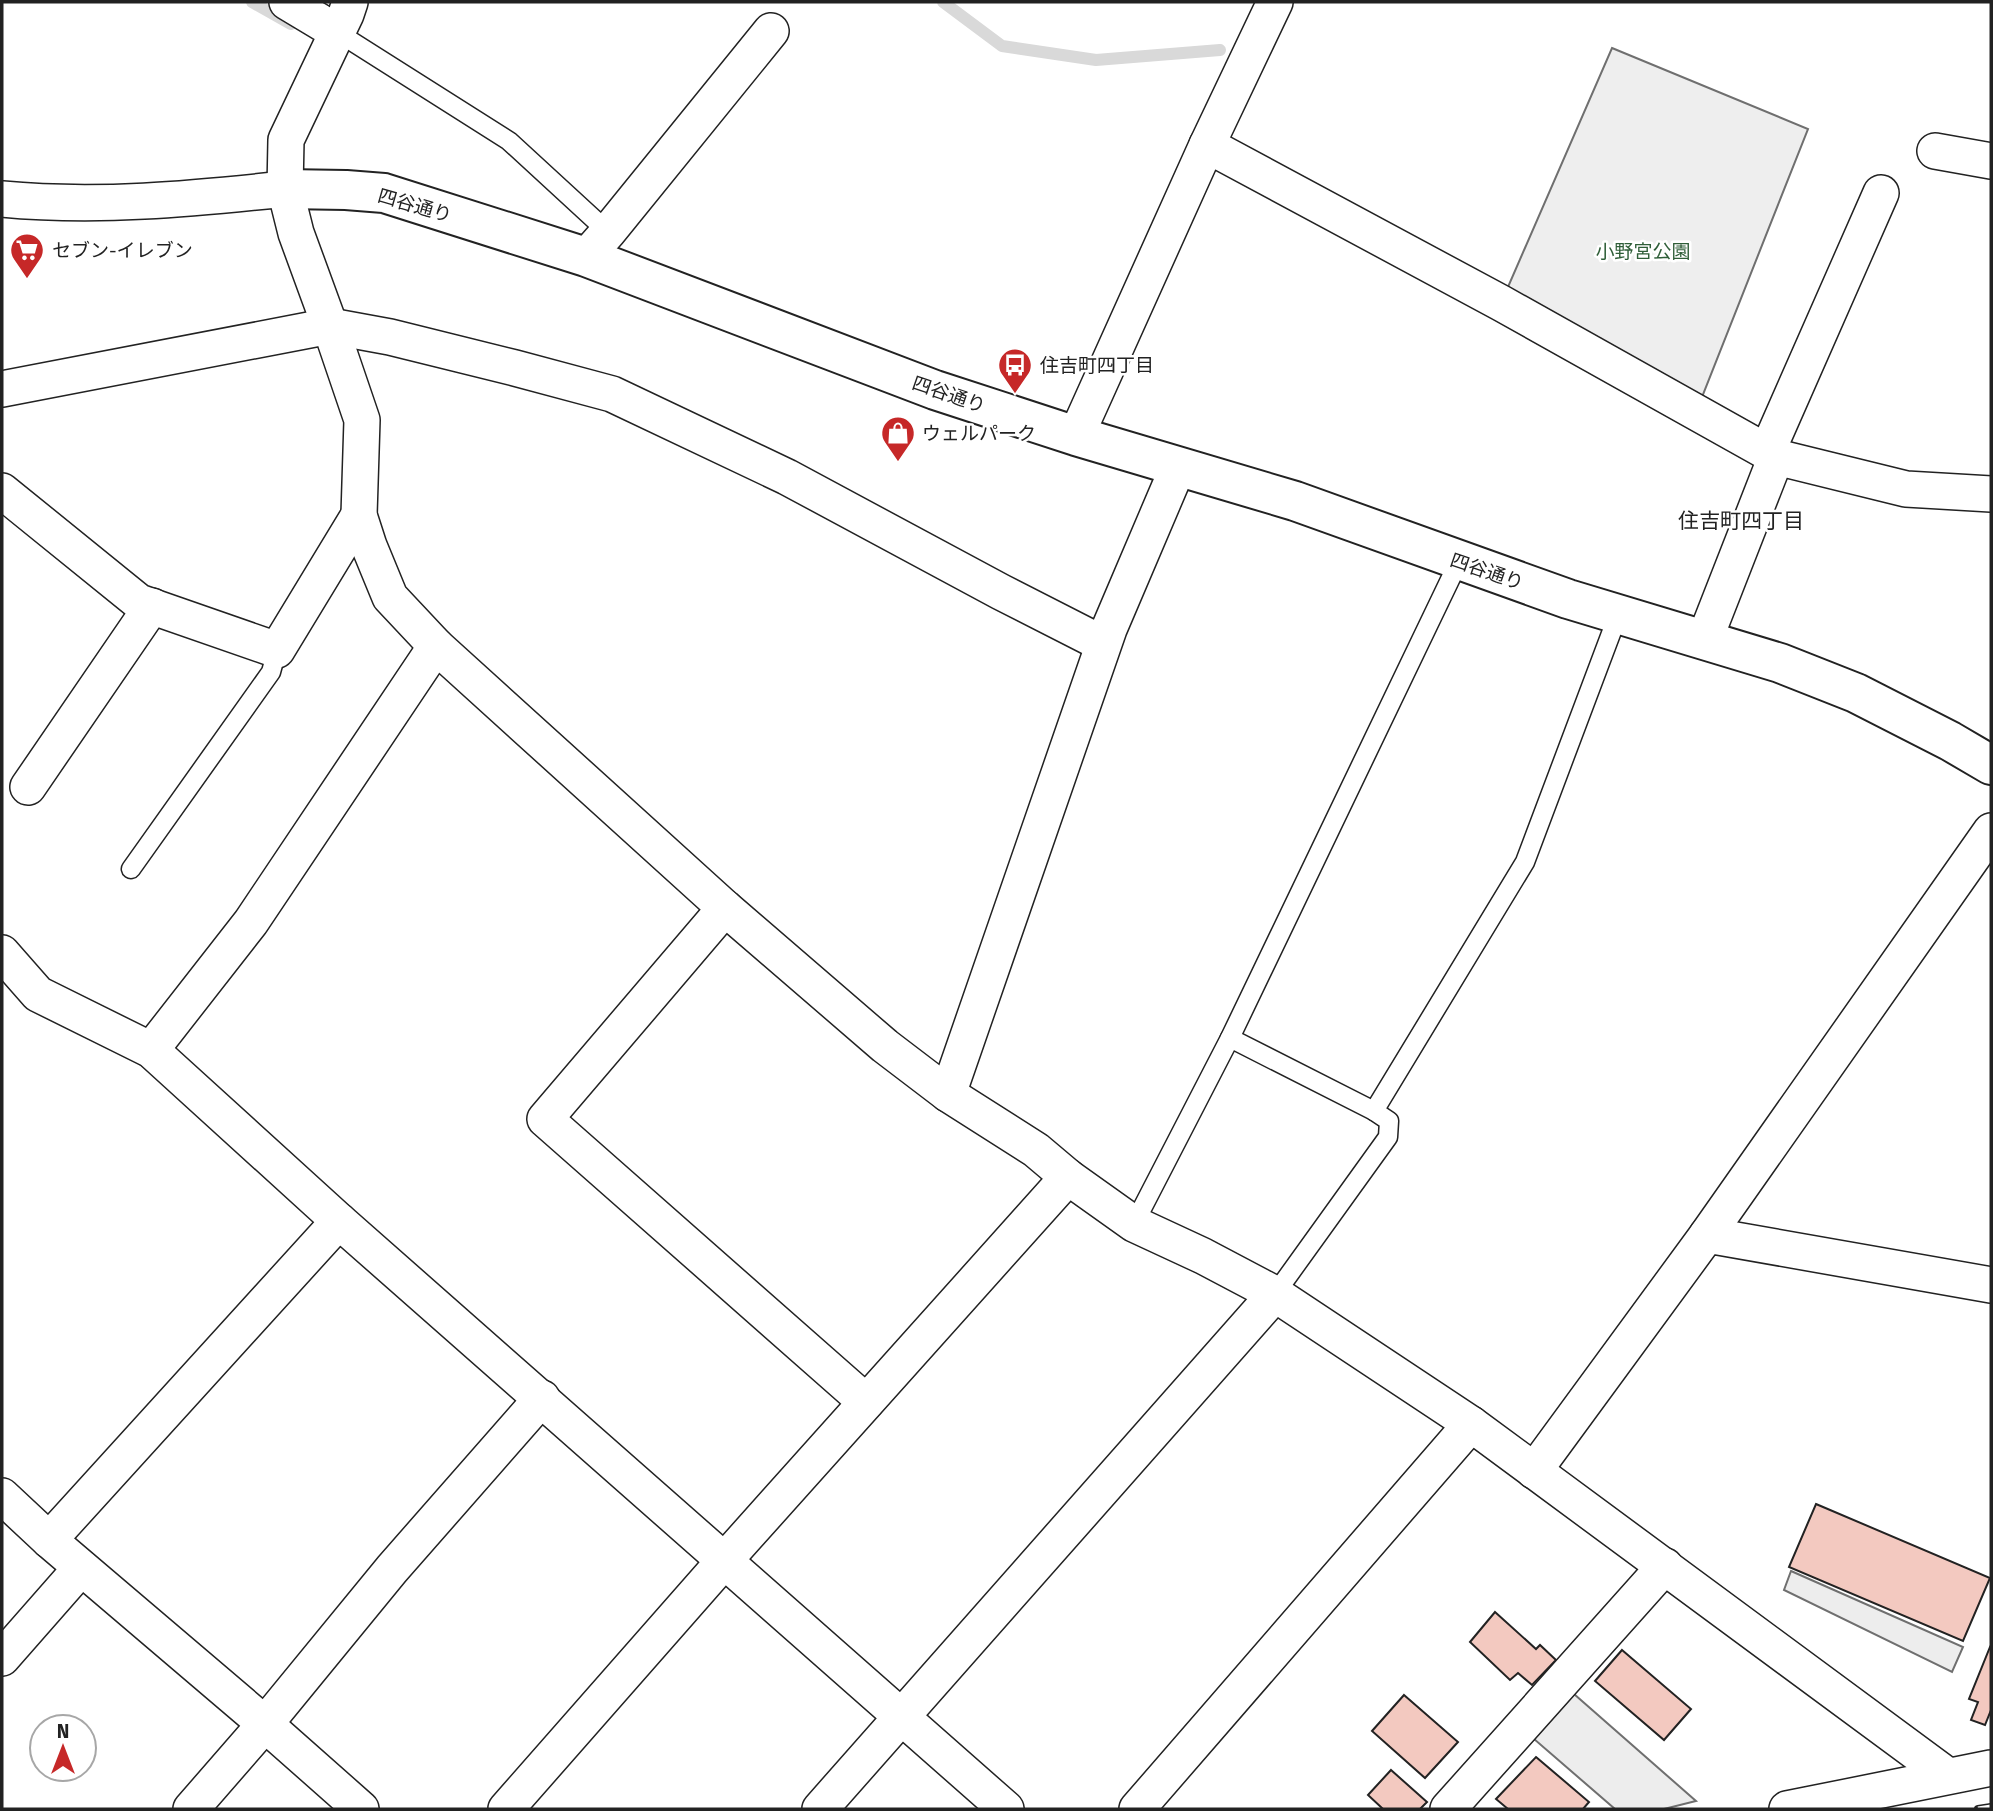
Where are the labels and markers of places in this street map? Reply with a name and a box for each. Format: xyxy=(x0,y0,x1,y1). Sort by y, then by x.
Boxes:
supermarket icon: セブン-イレブン xyxy=(8,231,46,280)
place label: セブン-イレブン xyxy=(52,239,193,262)
bus stop icon: 住吉町四丁目 xyxy=(996,346,1034,395)
place label: 住吉町四丁目 xyxy=(1040,354,1154,377)
shop icon: ウェルパーク xyxy=(879,414,917,463)
place label: ウェルパーク xyxy=(922,422,1036,445)

